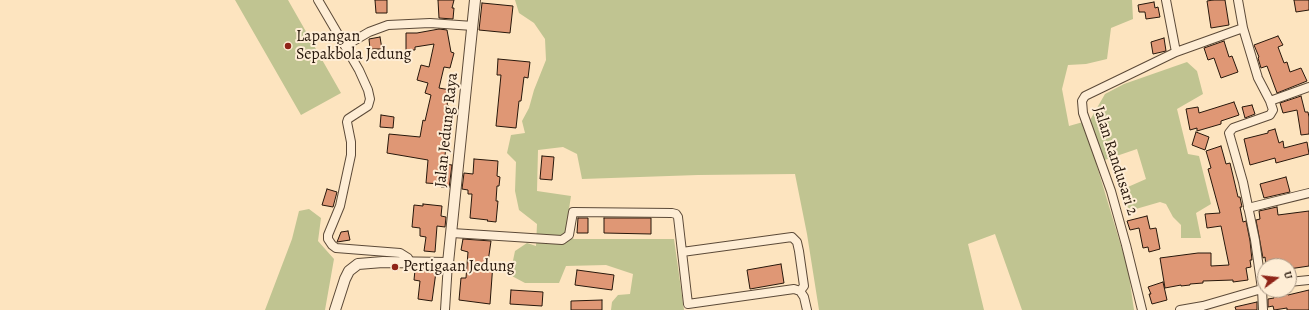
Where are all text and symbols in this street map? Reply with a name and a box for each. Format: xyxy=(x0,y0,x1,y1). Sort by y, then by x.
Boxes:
place label: Lapangan Sepakbola Jedung xyxy=(296,27,412,65)
marker: Lapangan Sepakbola Jedung xyxy=(283,41,293,51)
street label: Jalan Jedung Raya xyxy=(431,72,463,188)
street label: Jalan Randusari 2 xyxy=(1088,104,1142,218)
place label: Pertigaan Jedung xyxy=(403,257,515,277)
north arrow xyxy=(1257,258,1297,298)
marker: Pertigaan Jedung xyxy=(390,262,400,272)
text: U xyxy=(1280,270,1296,280)

